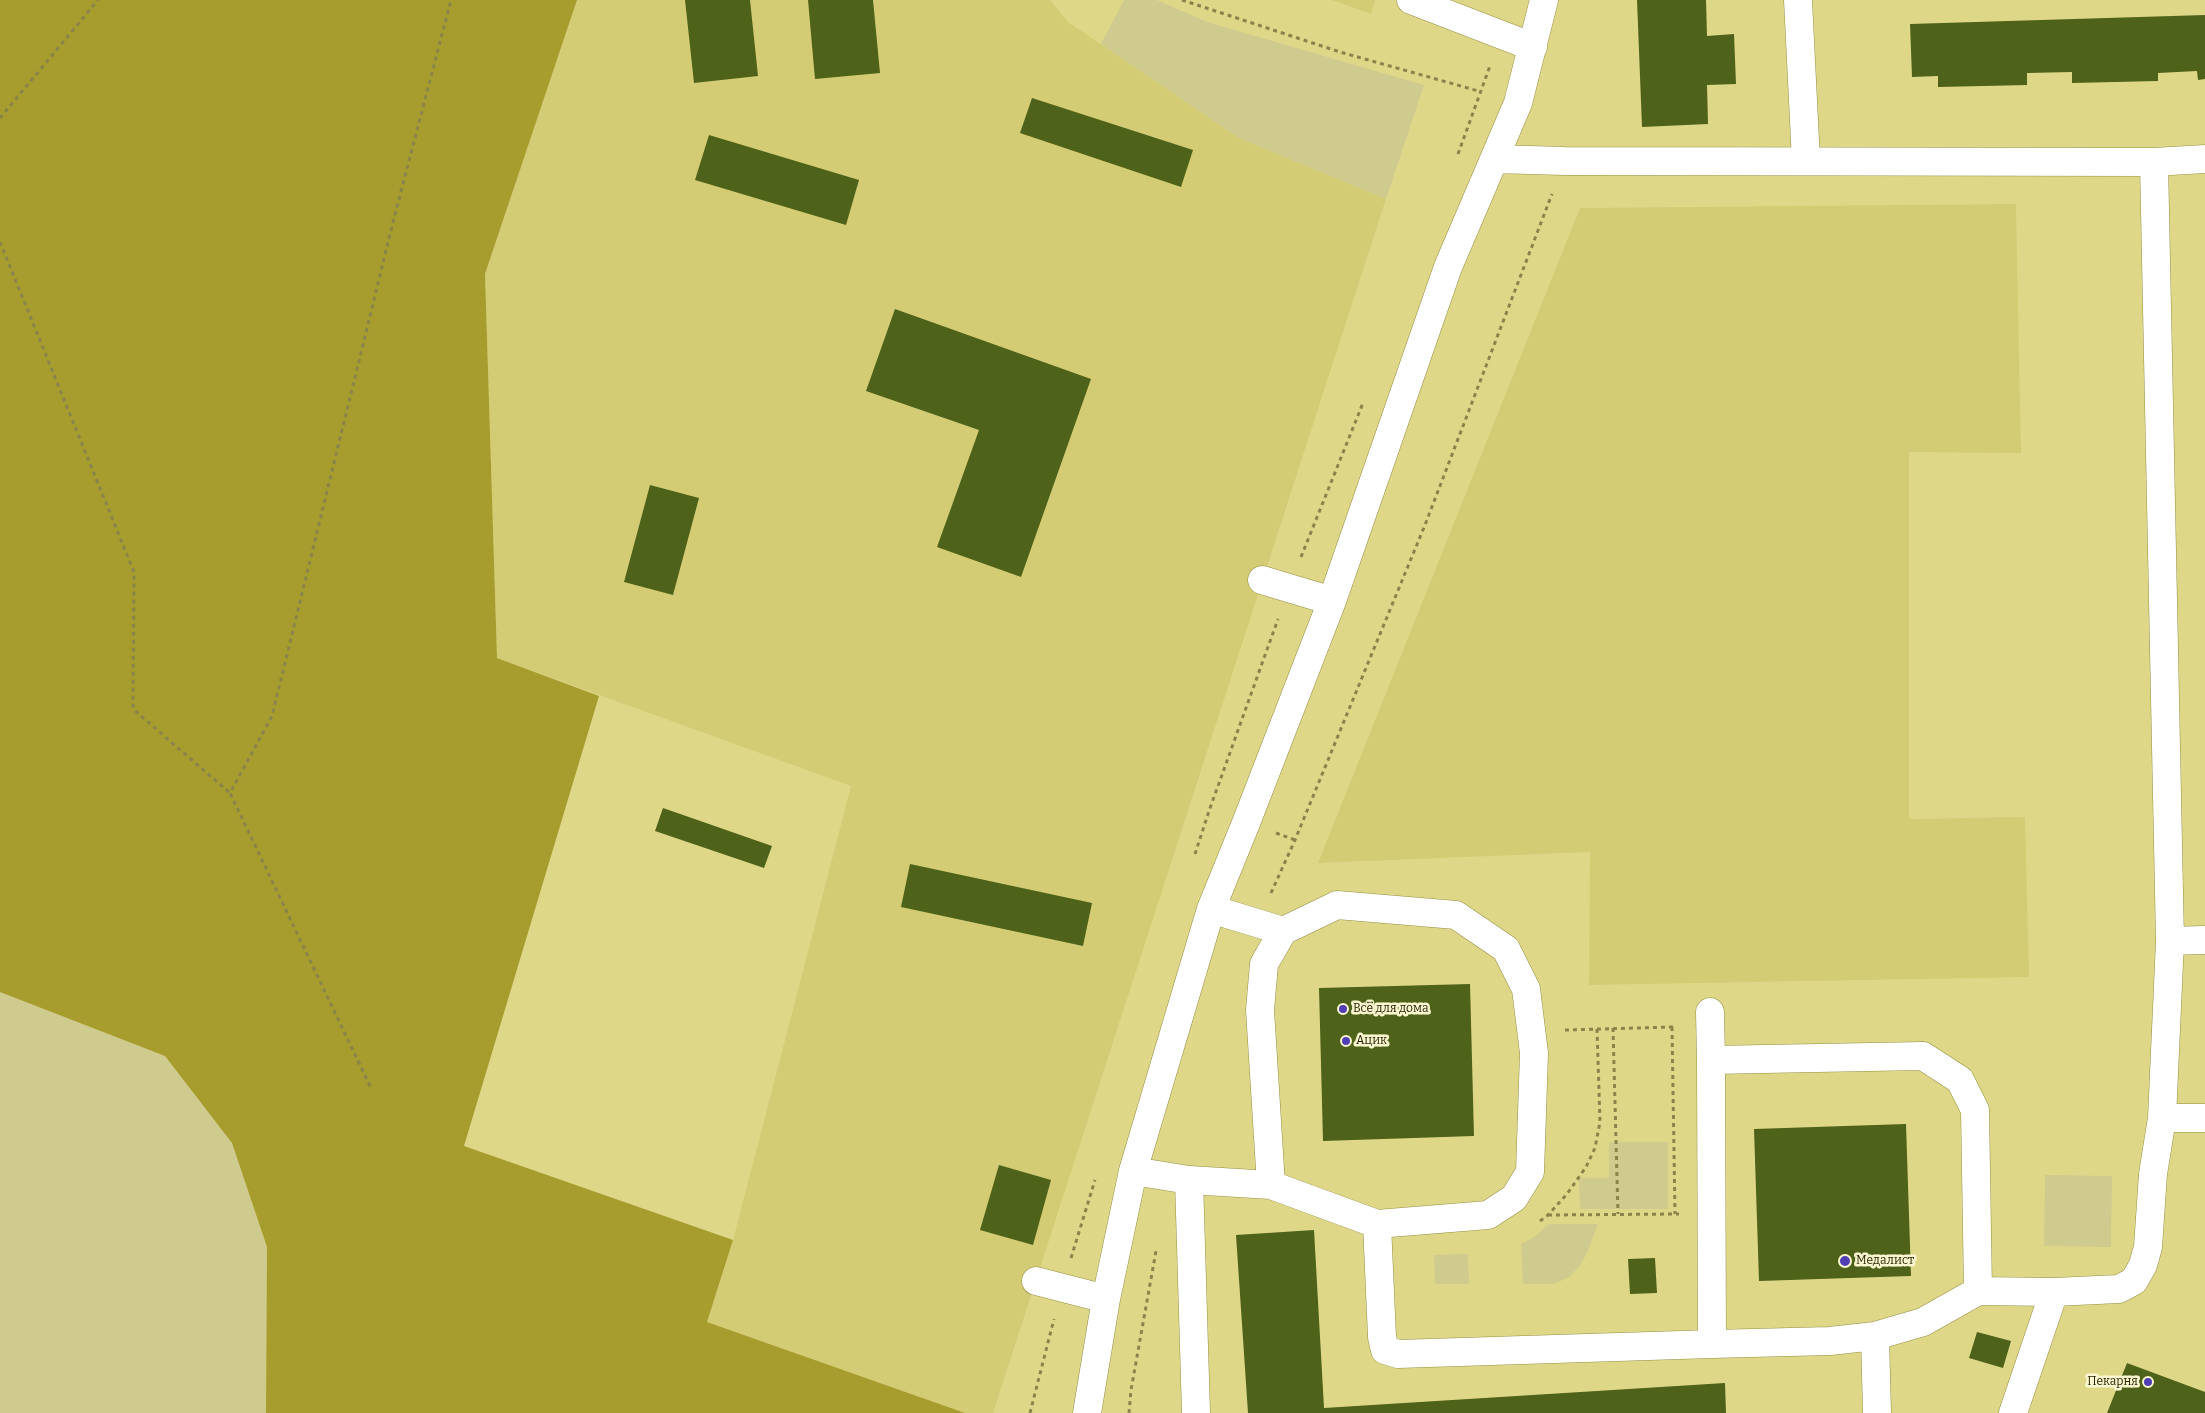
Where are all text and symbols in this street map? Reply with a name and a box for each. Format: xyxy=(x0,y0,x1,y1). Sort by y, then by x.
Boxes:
place label: Всё для дома xyxy=(1353,1002,1429,1016)
marker: Всё для дома xyxy=(1337,1003,1349,1015)
place label: Ацик xyxy=(1356,1034,1387,1048)
marker: Ацик xyxy=(1340,1035,1352,1047)
marker: Медалист xyxy=(1838,1254,1852,1268)
place label: Медалист xyxy=(1856,1254,1914,1268)
place label: Пекарня xyxy=(2087,1375,2138,1389)
marker: Пекарня xyxy=(2142,1376,2154,1388)

